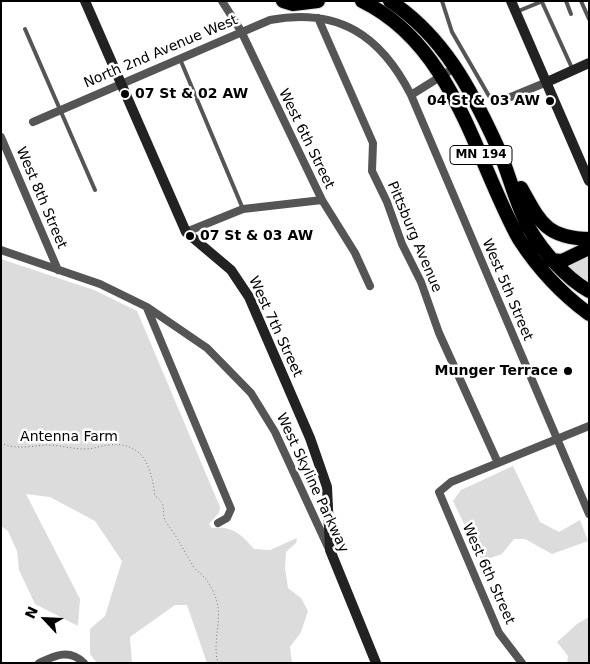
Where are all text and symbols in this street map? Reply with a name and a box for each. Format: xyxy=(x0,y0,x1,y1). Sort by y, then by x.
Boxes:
street label: North 2nd Avenue West xyxy=(81,12,241,92)
place label: 07 St & 02 AW xyxy=(135,86,248,102)
street label: West 6th Street xyxy=(275,86,337,192)
marker: 07 St & 02 AW xyxy=(119,88,131,100)
place label: 04 St & 03 AW xyxy=(427,93,540,109)
marker: 04 St & 03 AW xyxy=(544,95,556,107)
street label: West 8th Street xyxy=(12,144,70,252)
road number: MN 194 xyxy=(450,146,512,164)
street label: Pittsburg Avenue xyxy=(383,179,445,295)
place label: 07 St & 03 AW xyxy=(200,228,313,244)
marker: 07 St & 03 AW xyxy=(184,230,196,242)
street label: West 5th Street xyxy=(478,236,536,344)
street label: West 7th Street xyxy=(244,274,306,380)
place label: Munger Terrace xyxy=(435,363,558,379)
marker: Munger Terrace xyxy=(562,365,574,377)
street label: West Skyline Parkway xyxy=(272,411,352,555)
street label: Antenna Farm xyxy=(20,429,118,445)
street label: West 6th Street xyxy=(458,521,518,627)
north arrow xyxy=(20,594,70,644)
text: N xyxy=(22,604,41,621)

